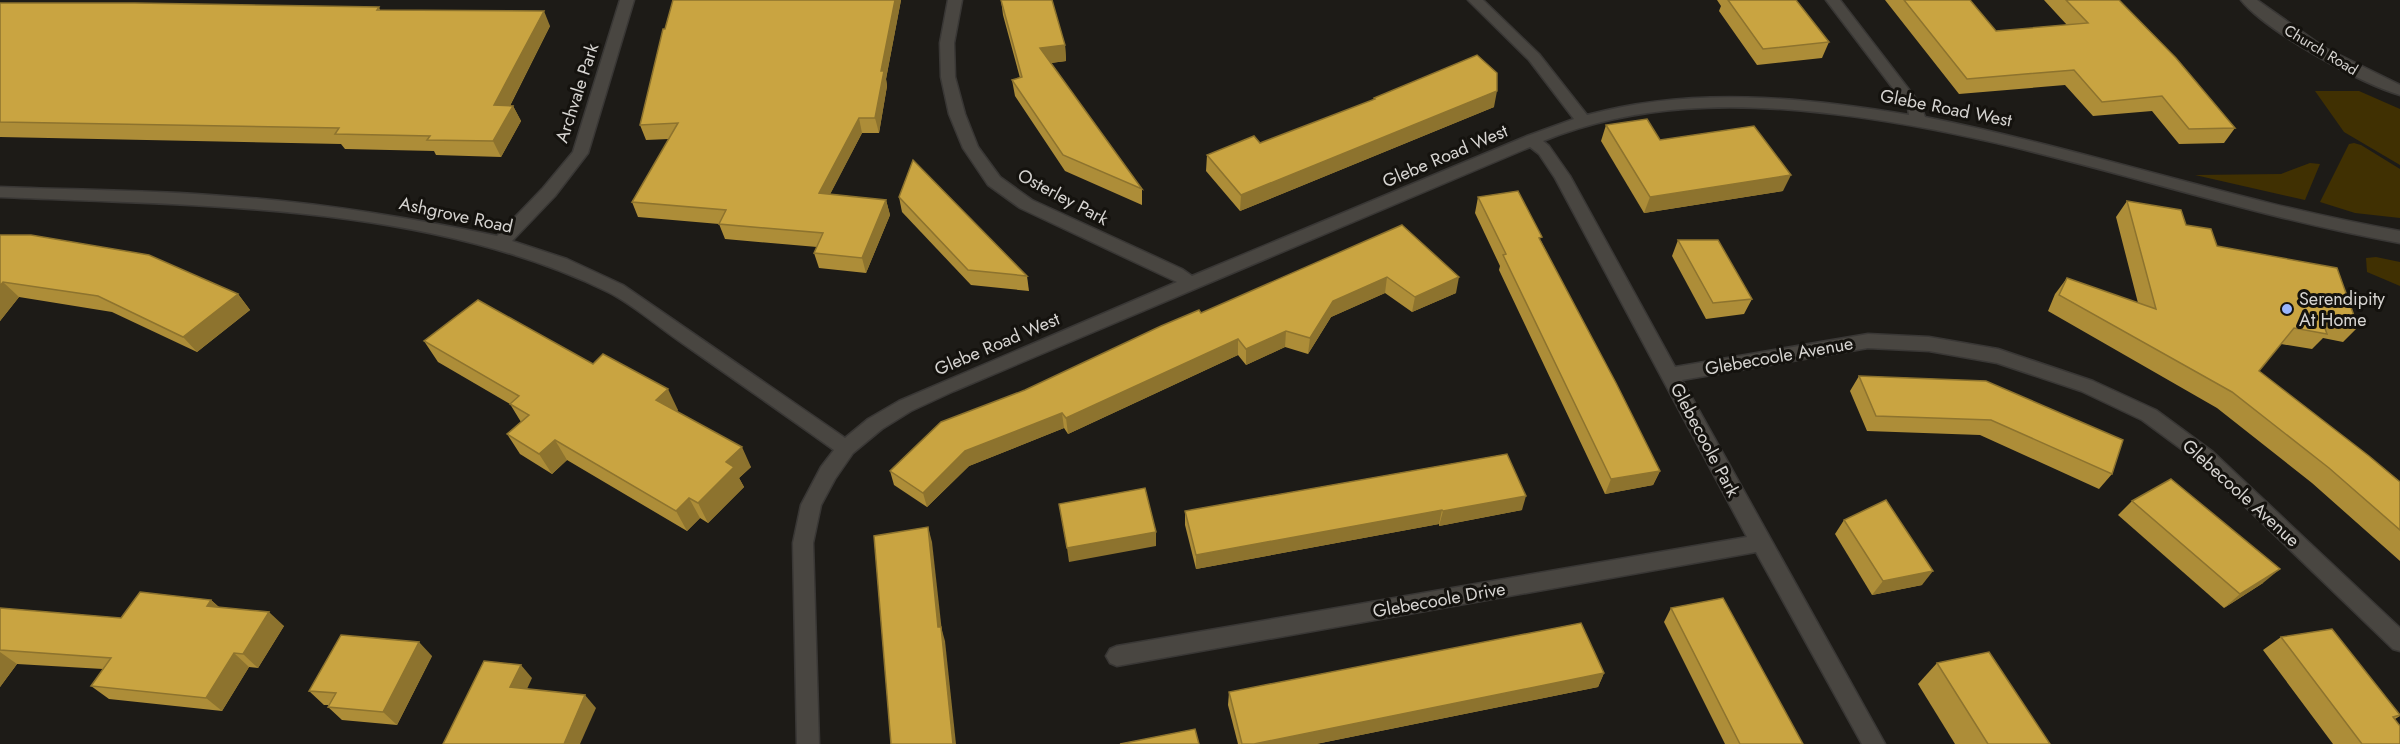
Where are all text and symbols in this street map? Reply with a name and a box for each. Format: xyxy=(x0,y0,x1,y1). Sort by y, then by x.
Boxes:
street label: Church Road xyxy=(2280,19,2362,81)
street label: Archvale Park xyxy=(549,40,605,146)
street label: Glebe Road West xyxy=(1878,82,2015,134)
street label: Glebe Road West xyxy=(1378,118,1512,194)
street label: Osterley Park xyxy=(1013,162,1113,232)
street label: Ashgrove Road xyxy=(397,190,515,240)
place label: Serendipity At Home xyxy=(2299,286,2385,333)
marker: Serendipity At Home xyxy=(2280,302,2294,316)
street label: Glebe Road West xyxy=(930,306,1064,382)
street label: Glebecoole Avenue xyxy=(1703,330,1855,382)
street label: Glebecoole Park xyxy=(1664,378,1746,502)
street label: Glebecoole Avenue xyxy=(2177,433,2305,553)
street label: Glebecoole Drive xyxy=(1371,576,1507,624)

